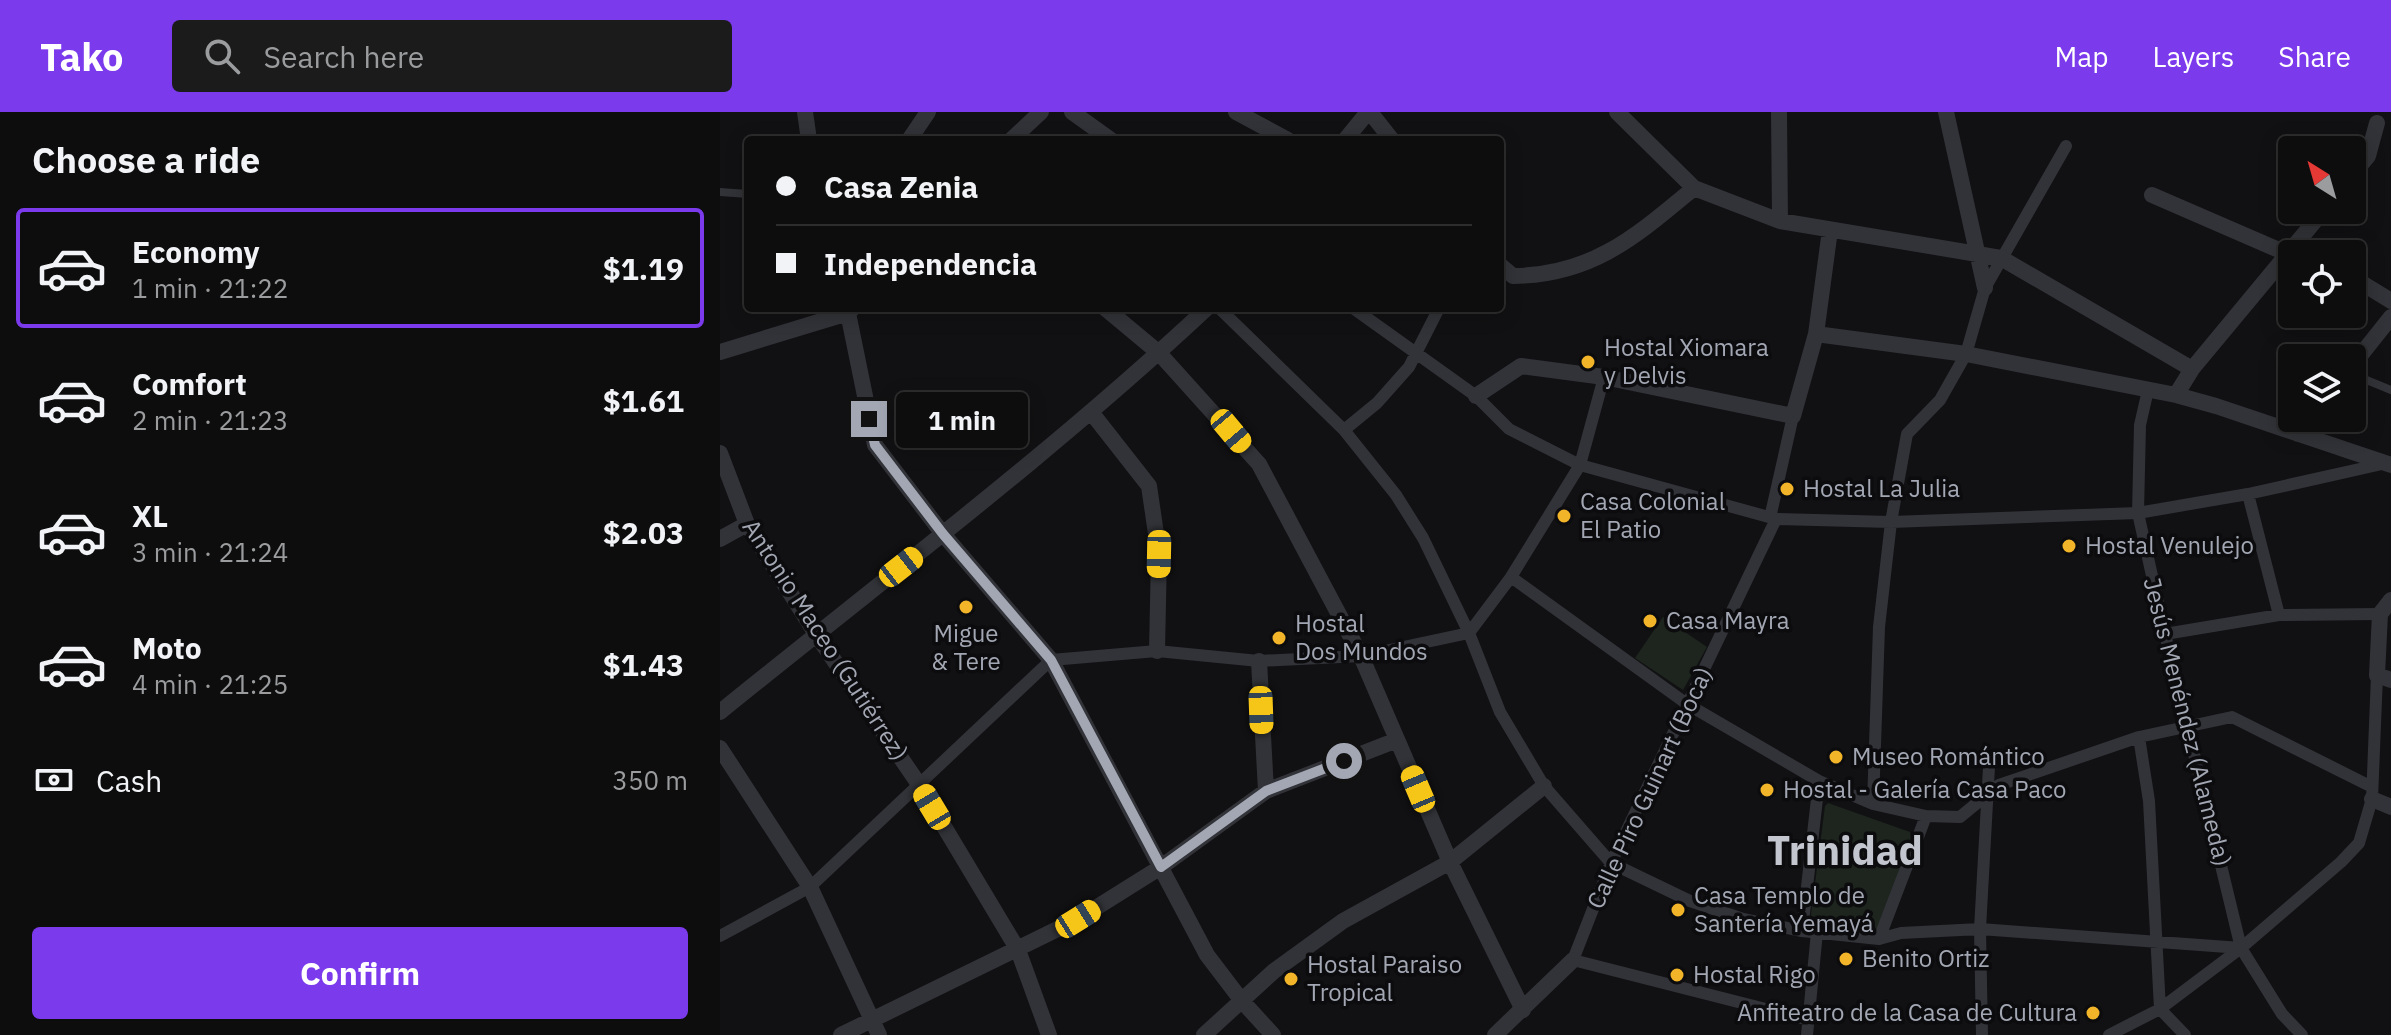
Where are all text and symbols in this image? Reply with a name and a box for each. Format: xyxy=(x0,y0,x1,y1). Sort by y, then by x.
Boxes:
search box xyxy=(172,20,732,92)
text: Tako xyxy=(40,32,124,81)
icon: search xyxy=(200,34,244,78)
text: Search here xyxy=(264,37,424,76)
text: Map xyxy=(2054,38,2108,75)
text: Layers xyxy=(2152,38,2234,75)
text: Share xyxy=(2278,38,2351,75)
text: Choose a ride xyxy=(32,136,260,183)
north arrow xyxy=(2278,136,2366,224)
map controls xyxy=(2278,136,2366,432)
text: Casa Zenia xyxy=(824,167,978,206)
icon: car xyxy=(36,232,108,304)
text: Economy xyxy=(132,232,260,271)
button: locate xyxy=(2278,240,2366,328)
text: Independencia xyxy=(824,244,1037,283)
text: $1.19 xyxy=(603,249,684,288)
text: 1 min · 21:22 xyxy=(132,271,288,305)
place label: Hostal Xiomara y Delvis xyxy=(1604,331,1769,391)
button: layers xyxy=(2278,344,2366,432)
marker: Hostal Xiomara y Delvis xyxy=(1579,353,1597,371)
icon: car xyxy=(36,364,108,436)
text: Comfort xyxy=(132,364,247,403)
text: $1.61 xyxy=(603,381,684,420)
callout: 1 min xyxy=(897,391,1029,447)
route end xyxy=(851,401,887,437)
text: 2 min · 21:23 xyxy=(132,403,288,437)
text: 1 min xyxy=(928,403,996,437)
car xyxy=(1206,405,1256,457)
place label: Hostal La Julia xyxy=(1803,472,1960,504)
marker: Hostal La Julia xyxy=(1778,480,1796,498)
place label: Casa Colonial El Patio xyxy=(1580,485,1725,545)
icon: car xyxy=(36,496,108,568)
text: XL xyxy=(132,496,168,535)
marker: Casa Colonial El Patio xyxy=(1555,507,1573,525)
text: $2.03 xyxy=(603,513,684,552)
street label: Antonio Maceo (Gutiérrez) xyxy=(736,513,916,766)
place label: Hostal Venulejo xyxy=(2085,529,2254,561)
car xyxy=(1147,530,1171,578)
text: 3 min · 21:24 xyxy=(132,535,288,569)
marker: Hostal Venulejo xyxy=(2060,537,2078,555)
car xyxy=(875,543,927,591)
street label: Jesús Menéndez (Alameda) xyxy=(2137,574,2239,870)
marker: Migue & Tere xyxy=(957,598,975,616)
place label: Casa Mayra xyxy=(1666,604,1790,636)
place label: Hostal Dos Mundos xyxy=(1295,607,1428,667)
marker: Casa Mayra xyxy=(1641,612,1659,630)
place label: Migue & Tere xyxy=(931,617,1001,677)
icon: car xyxy=(36,628,108,700)
text: Moto xyxy=(132,628,202,667)
marker: Hostal Dos Mundos xyxy=(1270,629,1288,647)
text: $1.43 xyxy=(603,645,684,684)
street label: Calle Piro Guinart (Boca) xyxy=(1579,661,1719,914)
text: 4 min · 21:25 xyxy=(132,667,288,701)
car xyxy=(1248,686,1274,734)
place label: Museo Romántico xyxy=(1852,740,2045,772)
route start xyxy=(1326,743,1362,779)
marker: Museo Romántico xyxy=(1827,748,1845,766)
icon: cash xyxy=(32,758,76,802)
text: Cash xyxy=(96,761,162,800)
car xyxy=(1398,762,1438,816)
text: 350 m xyxy=(612,763,688,797)
place label: Hostal - Galería Casa Paco xyxy=(1783,773,2066,805)
car xyxy=(909,780,955,834)
marker: Hostal - Galería Casa Paco xyxy=(1758,781,1776,799)
district label: Trinidad xyxy=(1767,824,1923,876)
place label: Casa Templo de Santería Yemayá xyxy=(1694,879,1874,939)
car xyxy=(1051,896,1105,942)
marker: Casa Templo de Santería Yemayá xyxy=(1669,901,1687,919)
button: Confirm xyxy=(32,927,688,1019)
place label: Benito Ortiz xyxy=(1862,942,1989,974)
place label: Hostal Paraiso Tropical xyxy=(1307,948,1462,1008)
marker: Benito Ortiz xyxy=(1837,950,1855,968)
place label: Hostal Rigo xyxy=(1693,958,1816,990)
marker: Hostal Rigo xyxy=(1668,966,1686,984)
marker: Hostal Paraiso Tropical xyxy=(1282,970,1300,988)
place label: Anfiteatro de la Casa de Cultura xyxy=(1737,996,2077,1028)
marker: Anfiteatro de la Casa de Cultura xyxy=(2084,1004,2102,1022)

